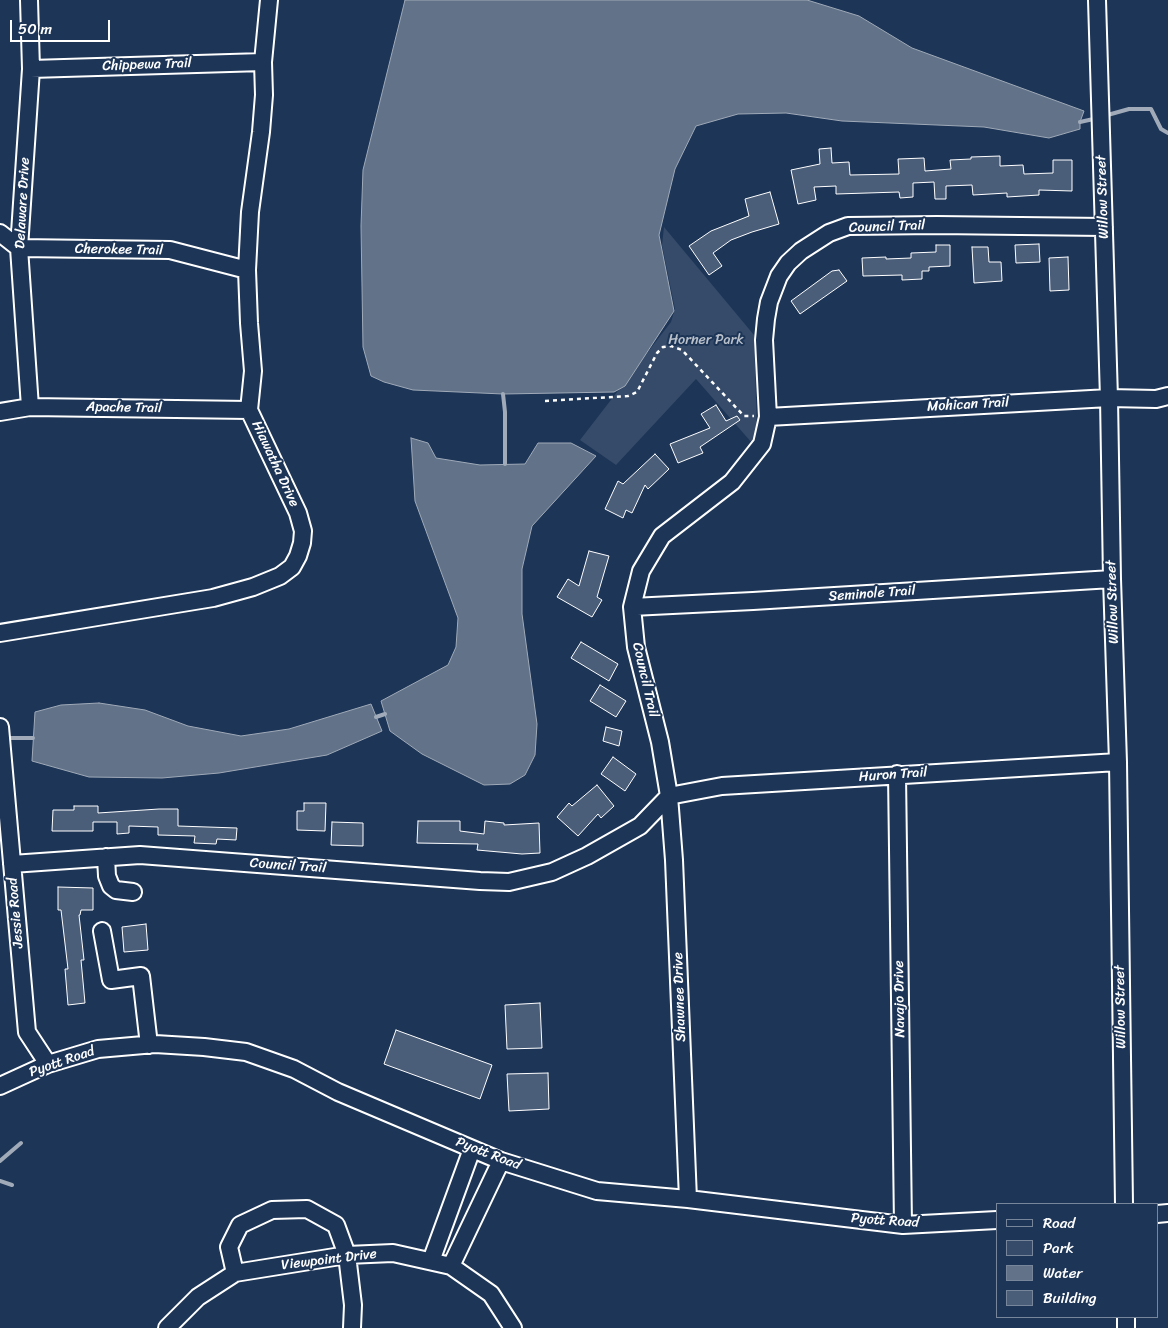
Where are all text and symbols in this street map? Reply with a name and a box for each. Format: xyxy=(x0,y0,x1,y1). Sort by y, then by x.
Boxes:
scale bar xyxy=(12,10,112,42)
text: 50 m xyxy=(18,16,52,42)
street label: Chippewa Trail xyxy=(102,55,192,75)
street label: Willow Street xyxy=(1093,155,1113,239)
street label: Delaware Drive xyxy=(12,157,34,249)
street label: Council Trail xyxy=(848,217,926,237)
street label: Cherokee Trail xyxy=(75,241,163,259)
park label: Horner Park xyxy=(668,332,744,348)
street label: Mohican Trail xyxy=(927,394,1009,416)
street label: Apache Trail xyxy=(86,399,162,417)
street label: Hiawatha Drive xyxy=(248,418,302,510)
street label: Willow Street xyxy=(1103,560,1123,644)
street label: Seminole Trail xyxy=(828,583,916,605)
street label: Council Trail xyxy=(628,641,662,719)
street label: Huron Trail xyxy=(858,764,928,786)
street label: Council Trail xyxy=(249,855,327,877)
street label: Jessie Road xyxy=(5,877,27,949)
street label: Shawnee Drive xyxy=(670,952,690,1042)
street label: Navajo Drive xyxy=(891,960,909,1038)
street label: Willow Street xyxy=(1112,965,1130,1049)
street label: Pyott Road xyxy=(27,1043,97,1081)
street label: Pyott Road xyxy=(453,1134,523,1174)
legend xyxy=(996,1203,1158,1318)
street label: Pyott Road xyxy=(850,1210,920,1232)
text: Road xyxy=(1043,1210,1075,1236)
text: Park xyxy=(1043,1235,1074,1261)
street label: Viewpoint Drive xyxy=(280,1246,378,1274)
text: Water xyxy=(1043,1260,1083,1286)
text: Building xyxy=(1043,1285,1097,1311)

